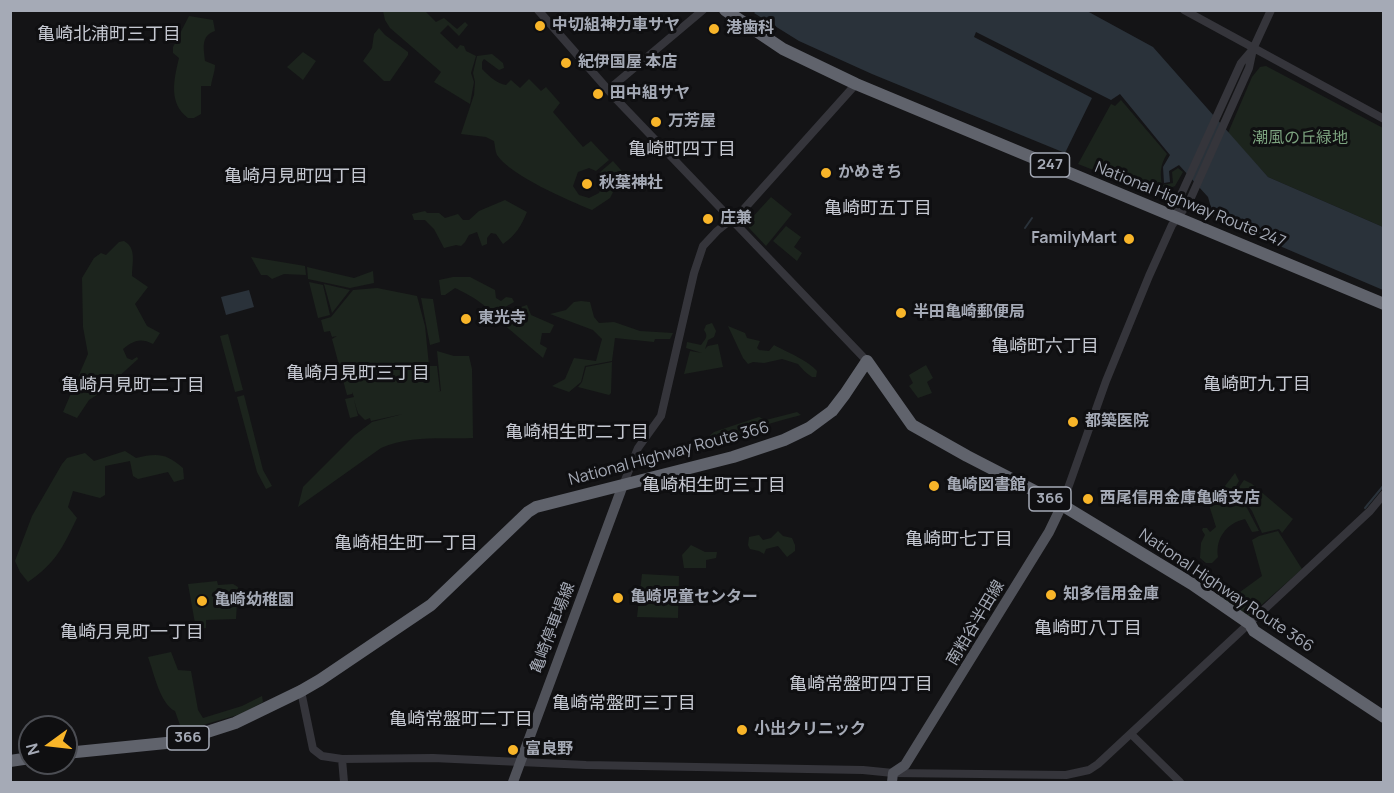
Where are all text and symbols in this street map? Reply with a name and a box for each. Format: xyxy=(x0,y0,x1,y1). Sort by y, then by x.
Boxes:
place label: 中切組神力車サヤ xyxy=(552,16,680,36)
marker: 中切組神力車サヤ xyxy=(533,19,547,33)
place label: 港歯科 xyxy=(726,19,774,39)
marker: 港歯科 xyxy=(707,22,721,36)
district label: 亀崎北浦町三丁目 xyxy=(37,24,181,46)
place label: 紀伊国屋 本店 xyxy=(578,53,677,73)
marker: 紀伊国屋 本店 xyxy=(559,56,573,70)
place label: 田中組サヤ xyxy=(610,84,690,104)
marker: 田中組サヤ xyxy=(591,87,605,101)
place label: 万芳屋 xyxy=(668,112,716,132)
marker: 万芳屋 xyxy=(649,115,663,129)
park label: 潮風の丘緑地 xyxy=(1252,129,1348,149)
district label: 亀崎町四丁目 xyxy=(628,139,736,161)
road number: 247 xyxy=(1030,153,1070,177)
street label: National Highway Route 247 xyxy=(1092,158,1288,252)
place label: かめきち xyxy=(838,163,902,183)
district label: 亀崎月見町四丁目 xyxy=(224,166,368,188)
marker: かめきち xyxy=(819,166,833,180)
place label: 秋葉神社 xyxy=(599,174,663,194)
marker: 秋葉神社 xyxy=(580,177,594,191)
district label: 亀崎町五丁目 xyxy=(824,198,932,220)
place label: 庄兼 xyxy=(720,209,752,229)
marker: 庄兼 xyxy=(701,212,715,226)
place label: FamilyMart xyxy=(1031,229,1117,249)
marker: FamilyMart xyxy=(1122,232,1136,246)
place label: 半田亀崎郵便局 xyxy=(913,303,1025,323)
marker: 半田亀崎郵便局 xyxy=(894,306,908,320)
place label: 東光寺 xyxy=(478,309,526,329)
marker: 東光寺 xyxy=(459,312,473,326)
district label: 亀崎町六丁目 xyxy=(991,336,1099,358)
district label: 亀崎月見町三丁目 xyxy=(286,363,430,385)
district label: 亀崎町九丁目 xyxy=(1203,374,1311,396)
district label: 亀崎月見町二丁目 xyxy=(61,375,205,397)
place label: 都築医院 xyxy=(1085,412,1149,432)
marker: 都築医院 xyxy=(1066,415,1080,429)
street label: National Highway Route 366 xyxy=(567,418,771,490)
district label: 亀崎相生町二丁目 xyxy=(505,422,649,444)
district label: 亀崎相生町三丁目 xyxy=(642,475,786,497)
place label: 亀崎図書館 xyxy=(946,476,1026,496)
marker: 亀崎図書館 xyxy=(927,479,941,493)
road number: 366 xyxy=(1029,487,1071,511)
place label: 西尾信用金庫亀崎支店 xyxy=(1100,489,1260,509)
marker: 西尾信用金庫亀崎支店 xyxy=(1081,492,1095,506)
street label: National Highway Route 366 xyxy=(1135,525,1317,657)
district label: 亀崎町七丁目 xyxy=(905,529,1013,551)
district label: 亀崎相生町一丁目 xyxy=(334,533,478,555)
street label: 南粕谷半田線 xyxy=(943,577,1009,669)
street label: 亀崎停車場線 xyxy=(527,580,579,676)
place label: 知多信用金庫 xyxy=(1063,585,1159,605)
place label: 亀崎児童センター xyxy=(630,588,758,608)
marker: 知多信用金庫 xyxy=(1044,588,1058,602)
place label: 亀崎幼稚園 xyxy=(214,591,294,611)
marker: 亀崎児童センター xyxy=(611,591,625,605)
marker: 亀崎幼稚園 xyxy=(195,594,209,608)
district label: 亀崎町八丁目 xyxy=(1034,618,1142,640)
district label: 亀崎月見町一丁目 xyxy=(60,622,204,644)
district label: 亀崎常盤町四丁目 xyxy=(789,674,933,696)
district label: 亀崎常盤町三丁目 xyxy=(552,693,696,715)
district label: 亀崎常盤町二丁目 xyxy=(389,709,533,731)
north arrow xyxy=(18,715,78,775)
place label: 小出クリニック xyxy=(754,720,866,740)
marker: 小出クリニック xyxy=(735,723,749,737)
road number: 366 xyxy=(167,726,209,750)
place label: 富良野 xyxy=(525,740,573,760)
text: N xyxy=(20,741,45,758)
marker: 富良野 xyxy=(506,743,520,757)

